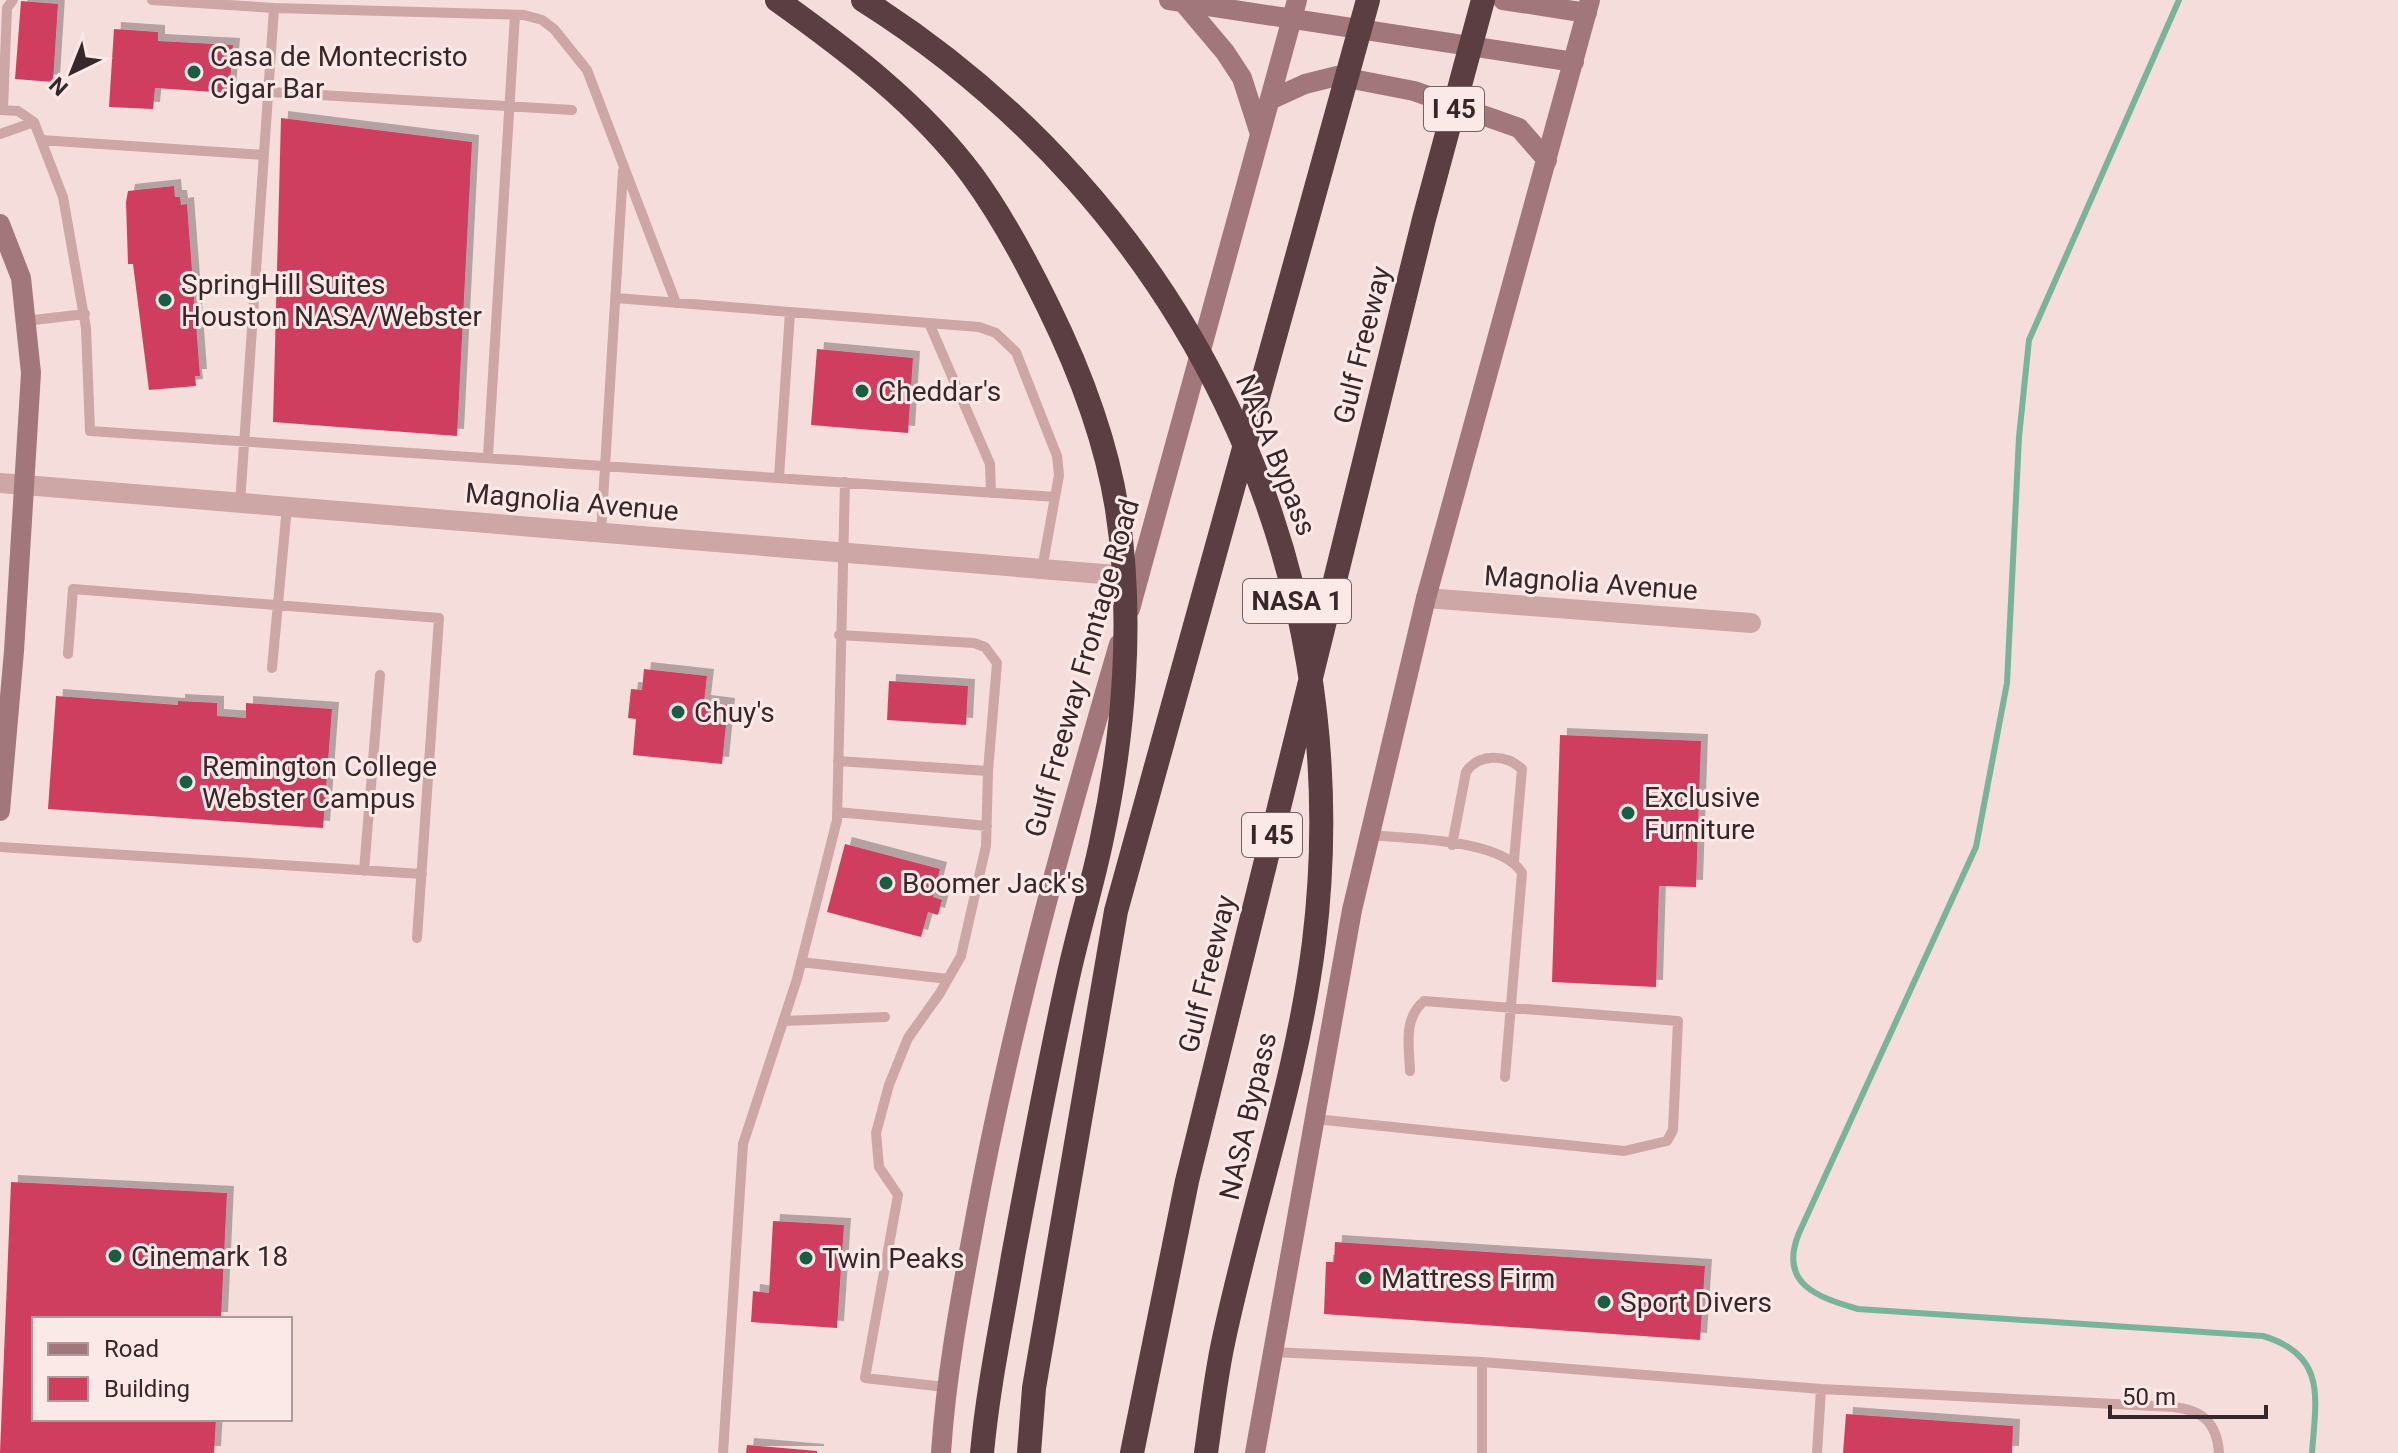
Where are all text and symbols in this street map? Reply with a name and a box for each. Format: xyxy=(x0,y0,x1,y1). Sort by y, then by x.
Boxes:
north arrow xyxy=(32,32,112,112)
place label: Casa de Montecristo Cigar Bar xyxy=(210,40,468,105)
marker: Casa de Montecristo Cigar Bar xyxy=(185,63,203,81)
text: N xyxy=(44,72,73,101)
road number: I 45 xyxy=(1424,87,1484,131)
street label: Gulf Freeway xyxy=(1326,263,1398,427)
place label: SpringHill Suites Houston NASA/Webster xyxy=(181,268,482,333)
marker: SpringHill Suites Houston NASA/Webster xyxy=(156,291,174,309)
street label: NASA Bypass xyxy=(1229,370,1323,540)
place label: Cheddar's xyxy=(878,375,1001,408)
marker: Cheddar's xyxy=(853,382,871,400)
street label: Magnolia Avenue xyxy=(464,476,680,528)
street label: Gulf Freeway Frontage Road xyxy=(1018,495,1146,841)
street label: Magnolia Avenue xyxy=(1483,559,1699,607)
road number: NASA 1 xyxy=(1243,579,1351,623)
place label: Chuy's xyxy=(694,696,775,729)
marker: Chuy's xyxy=(669,703,687,721)
place label: Remington College Webster Campus xyxy=(202,750,437,815)
marker: Remington College Webster Campus xyxy=(177,773,195,791)
place label: Exclusive Furniture xyxy=(1644,781,1760,846)
marker: Exclusive Furniture xyxy=(1619,804,1637,822)
road number: I 45 xyxy=(1242,813,1302,857)
place label: Boomer Jack's xyxy=(902,867,1085,900)
marker: Boomer Jack's xyxy=(877,874,895,892)
street label: Gulf Freeway xyxy=(1171,892,1243,1056)
street label: NASA Bypass xyxy=(1213,1029,1283,1203)
place label: Cinemark 18 xyxy=(131,1240,288,1273)
place label: Twin Peaks xyxy=(822,1242,964,1275)
marker: Cinemark 18 xyxy=(106,1247,124,1265)
marker: Twin Peaks xyxy=(797,1249,815,1267)
place label: Mattress Firm xyxy=(1381,1262,1555,1295)
marker: Mattress Firm xyxy=(1356,1269,1374,1287)
place label: Sport Divers xyxy=(1620,1286,1772,1319)
marker: Sport Divers xyxy=(1595,1293,1613,1311)
legend xyxy=(32,1317,292,1421)
text: Road xyxy=(104,1335,159,1363)
scale bar xyxy=(2110,1369,2266,1419)
text: Building xyxy=(104,1375,190,1403)
text: 50 m xyxy=(2122,1383,2176,1411)

